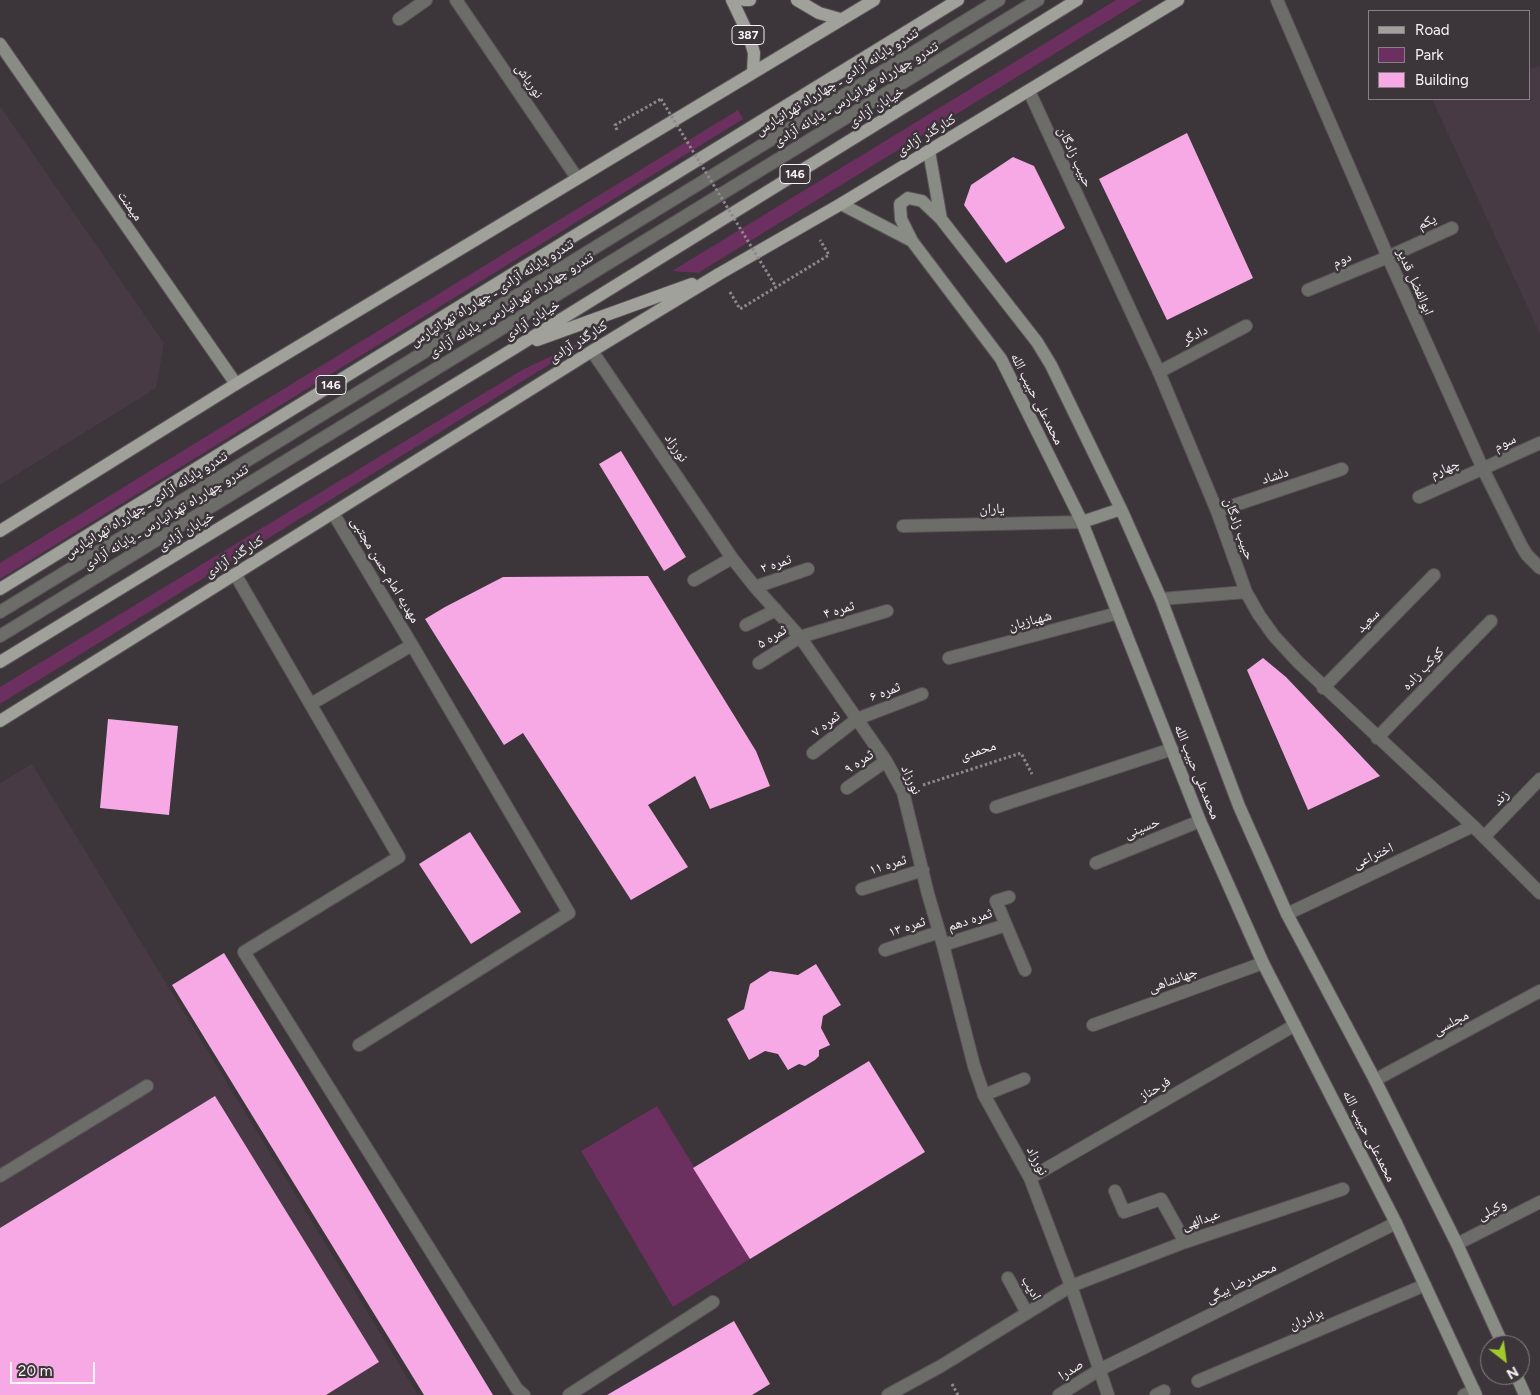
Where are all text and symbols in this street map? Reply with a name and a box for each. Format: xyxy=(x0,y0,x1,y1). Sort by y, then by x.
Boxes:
legend xyxy=(1368,10,1530,100)
text: Road xyxy=(1415,21,1450,39)
street label: تندرو پایانه آزادی ـ چهارراه تهرانپارس xyxy=(752,25,922,139)
road number: 387 xyxy=(732,26,764,44)
street label: تندرو چهارراه تهرانپارس ـ پایانه آزادی xyxy=(770,38,942,150)
text: Park xyxy=(1415,46,1444,64)
street label: نورپاش xyxy=(511,60,547,102)
text: Building xyxy=(1415,71,1469,89)
street label: خیابان آزادی xyxy=(845,83,907,131)
street label: کنارگذر آزادی xyxy=(893,111,959,159)
street label: حبیب زادگان xyxy=(1054,124,1096,190)
road number: 146 xyxy=(780,164,810,183)
street label: میمنت xyxy=(114,188,146,224)
street label: یکم xyxy=(1415,210,1439,234)
street label: تندرو پایانه آزادی ـ چهارراه تهرانپارس xyxy=(407,236,577,350)
street label: ابوالفضل قدیر xyxy=(1393,246,1437,318)
street label: تندرو چهارراه تهرانپارس ـ پایانه آزادی xyxy=(425,249,597,361)
street label: دوم xyxy=(1330,249,1354,271)
street label: خیابان آزادی xyxy=(501,296,563,344)
street label: کنارگذر آزادی xyxy=(545,317,611,367)
street label: دادگر xyxy=(1179,321,1211,349)
street label: محمدعلی حبیب الله xyxy=(1007,350,1067,448)
road number: 146 xyxy=(316,376,346,394)
street label: نورزاد xyxy=(661,431,691,465)
street label: سوم xyxy=(1491,431,1519,455)
street label: تندرو پایانه آزادی ـ چهارراه تهرانپارس xyxy=(61,448,231,562)
street label: چهارم xyxy=(1428,455,1462,483)
street label: تندرو چهارراه تهرانپارس ـ پایانه آزادی xyxy=(80,461,252,573)
street label: دلشاد xyxy=(1259,464,1291,488)
street label: حبیب زادگان xyxy=(1220,496,1258,562)
street label: یاران xyxy=(979,500,1005,518)
street label: خیابان آزادی xyxy=(155,508,217,554)
street label: مهدیه امام حسن مجتبی xyxy=(347,514,423,626)
street label: کنارگذر آزادی xyxy=(201,532,267,582)
street label: ثمره ۲ xyxy=(758,551,794,577)
street label: ثمره ۴ xyxy=(821,597,857,623)
street label: سعید xyxy=(1353,606,1383,636)
street label: شهبازیان xyxy=(1007,607,1053,635)
street label: ثمره ۵ xyxy=(754,621,790,653)
street label: کوکب زاده xyxy=(1398,644,1448,694)
street label: ثمره ۶ xyxy=(867,678,903,706)
street label: ثمره ۷ xyxy=(808,708,844,740)
street label: محمدعلی حبیب الله xyxy=(1170,722,1224,822)
street label: محمدی xyxy=(958,737,998,765)
street label: ثمره ۹ xyxy=(841,746,877,778)
street label: نورزاد xyxy=(897,763,925,797)
street label: زند xyxy=(1489,786,1513,810)
street label: حسینی xyxy=(1122,813,1162,843)
street label: اختراعی xyxy=(1350,839,1396,873)
street label: ثمره ۱۱ xyxy=(867,851,909,879)
street label: ثمره دهم xyxy=(946,905,994,935)
street label: ثمره ۱۳ xyxy=(886,913,928,941)
street label: جهانشاهی xyxy=(1146,963,1200,997)
street label: مجلسی xyxy=(1430,1007,1472,1039)
street label: فرحناز xyxy=(1136,1073,1174,1105)
street label: محمدعلی حبیب الله xyxy=(1339,1087,1399,1185)
street label: نورزاد xyxy=(1023,1144,1051,1178)
street label: وکیلی xyxy=(1475,1196,1509,1224)
street label: عبدالهی xyxy=(1180,1206,1222,1234)
street label: محمدرضا بیگی xyxy=(1203,1259,1279,1307)
street label: ادیب xyxy=(1018,1273,1044,1303)
street label: برادران xyxy=(1286,1304,1326,1334)
north arrow xyxy=(1480,1335,1530,1385)
scale bar xyxy=(12,1352,98,1384)
street label: صدرا xyxy=(1055,1356,1087,1384)
text: 20 m xyxy=(18,1362,52,1380)
text: N xyxy=(1503,1362,1521,1383)

